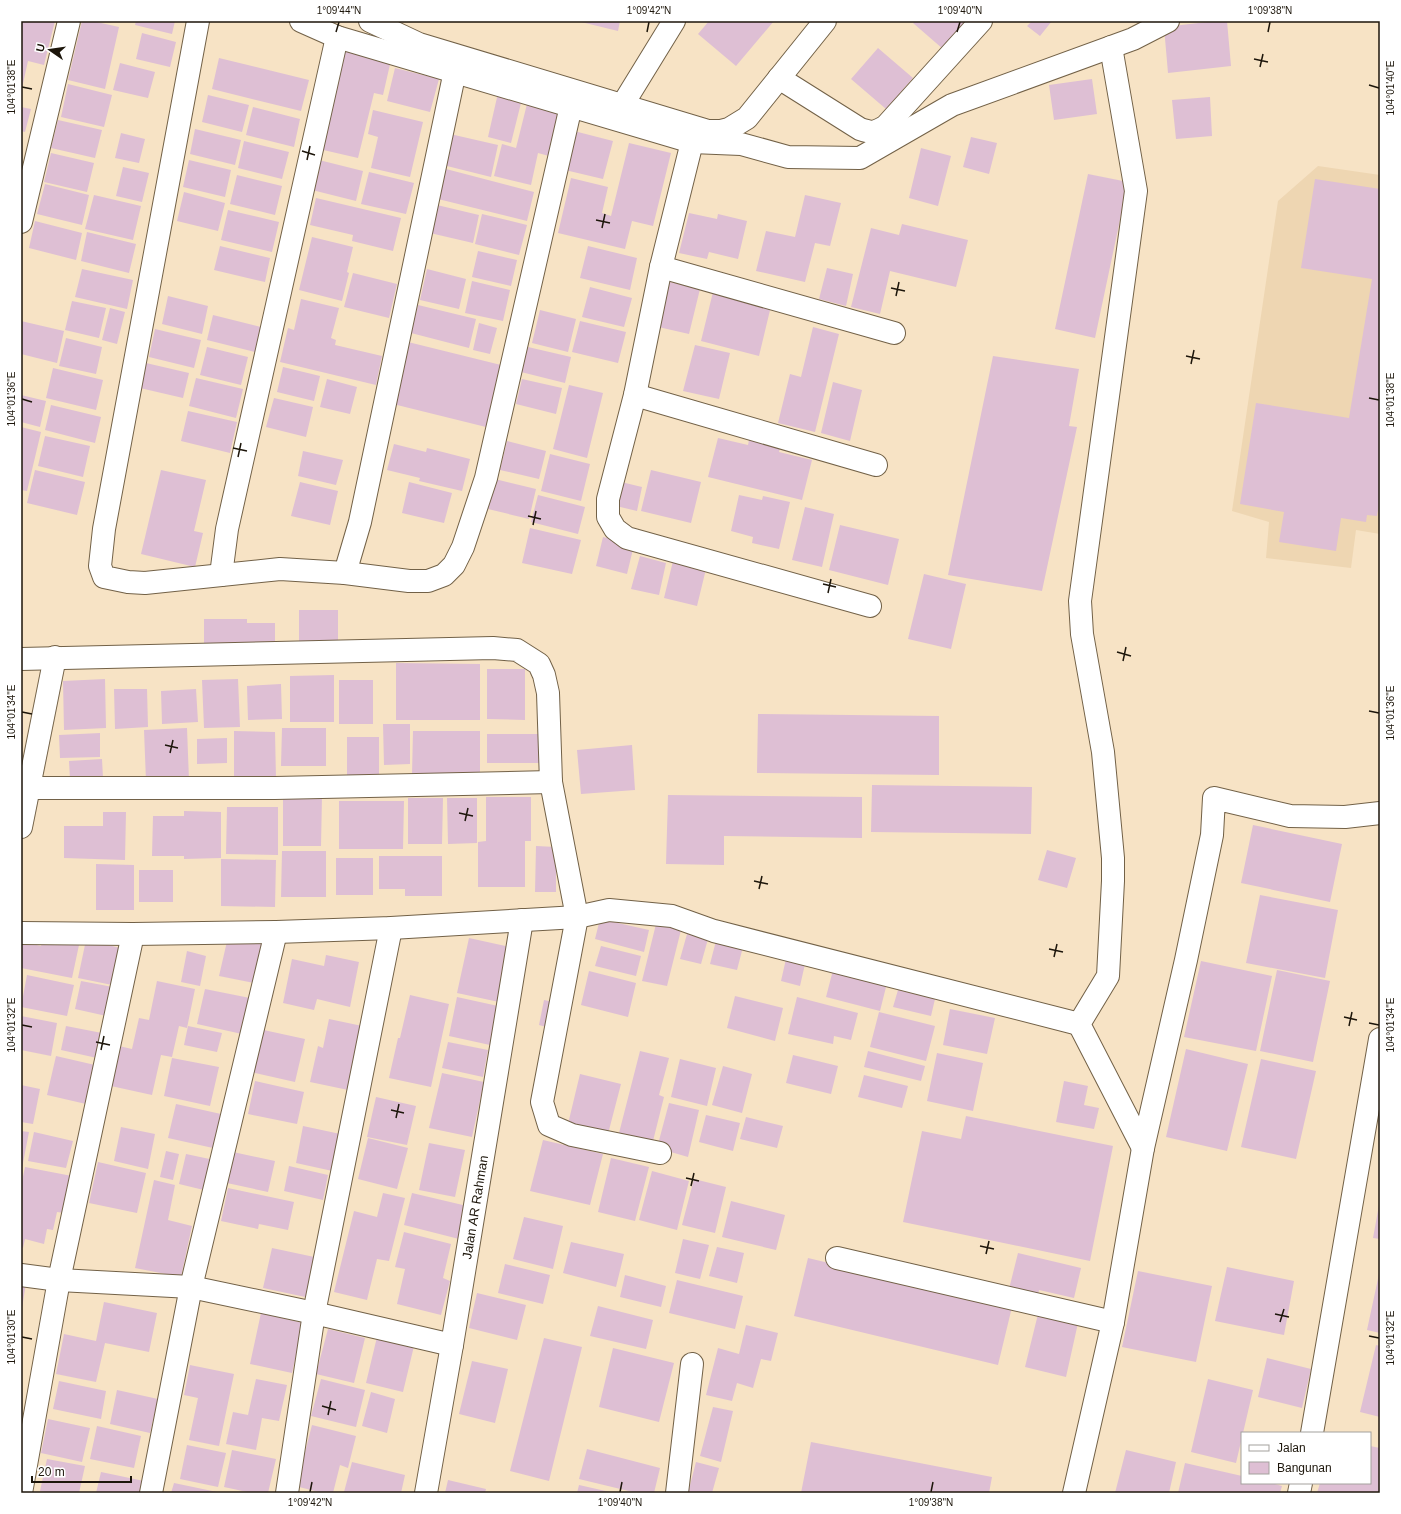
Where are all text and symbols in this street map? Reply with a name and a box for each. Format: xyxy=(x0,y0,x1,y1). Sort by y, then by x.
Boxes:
text: 1°09'44"N xyxy=(317,5,361,16)
text: 1°09'42"N xyxy=(627,5,671,16)
text: 1°09'40"N xyxy=(938,5,982,16)
text: 1°09'38"N xyxy=(1248,5,1292,16)
north arrow xyxy=(30,30,70,70)
text: U xyxy=(34,42,47,53)
text: 104°01'38"E xyxy=(6,59,17,115)
text: 104°01'40"E xyxy=(1385,60,1396,116)
text: 104°01'36"E xyxy=(6,371,17,427)
text: 104°01'38"E xyxy=(1385,372,1396,428)
text: 104°01'34"E xyxy=(6,684,17,740)
text: 104°01'36"E xyxy=(1385,685,1396,741)
text: 104°01'32"E xyxy=(6,997,17,1053)
text: 104°01'34"E xyxy=(1385,997,1396,1053)
street label: Jalan AR Rahman xyxy=(459,1154,491,1260)
text: 104°01'30"E xyxy=(6,1309,17,1365)
text: 104°01'32"E xyxy=(1385,1310,1396,1366)
legend xyxy=(1241,1432,1371,1484)
text: Jalan xyxy=(1277,1441,1306,1455)
scale bar xyxy=(32,1458,131,1484)
text: Bangunan xyxy=(1277,1461,1332,1475)
text: 20 m xyxy=(38,1465,65,1479)
text: 1°09'42"N xyxy=(288,1497,332,1508)
text: 1°09'40"N xyxy=(598,1497,642,1508)
text: 1°09'38"N xyxy=(909,1497,953,1508)

